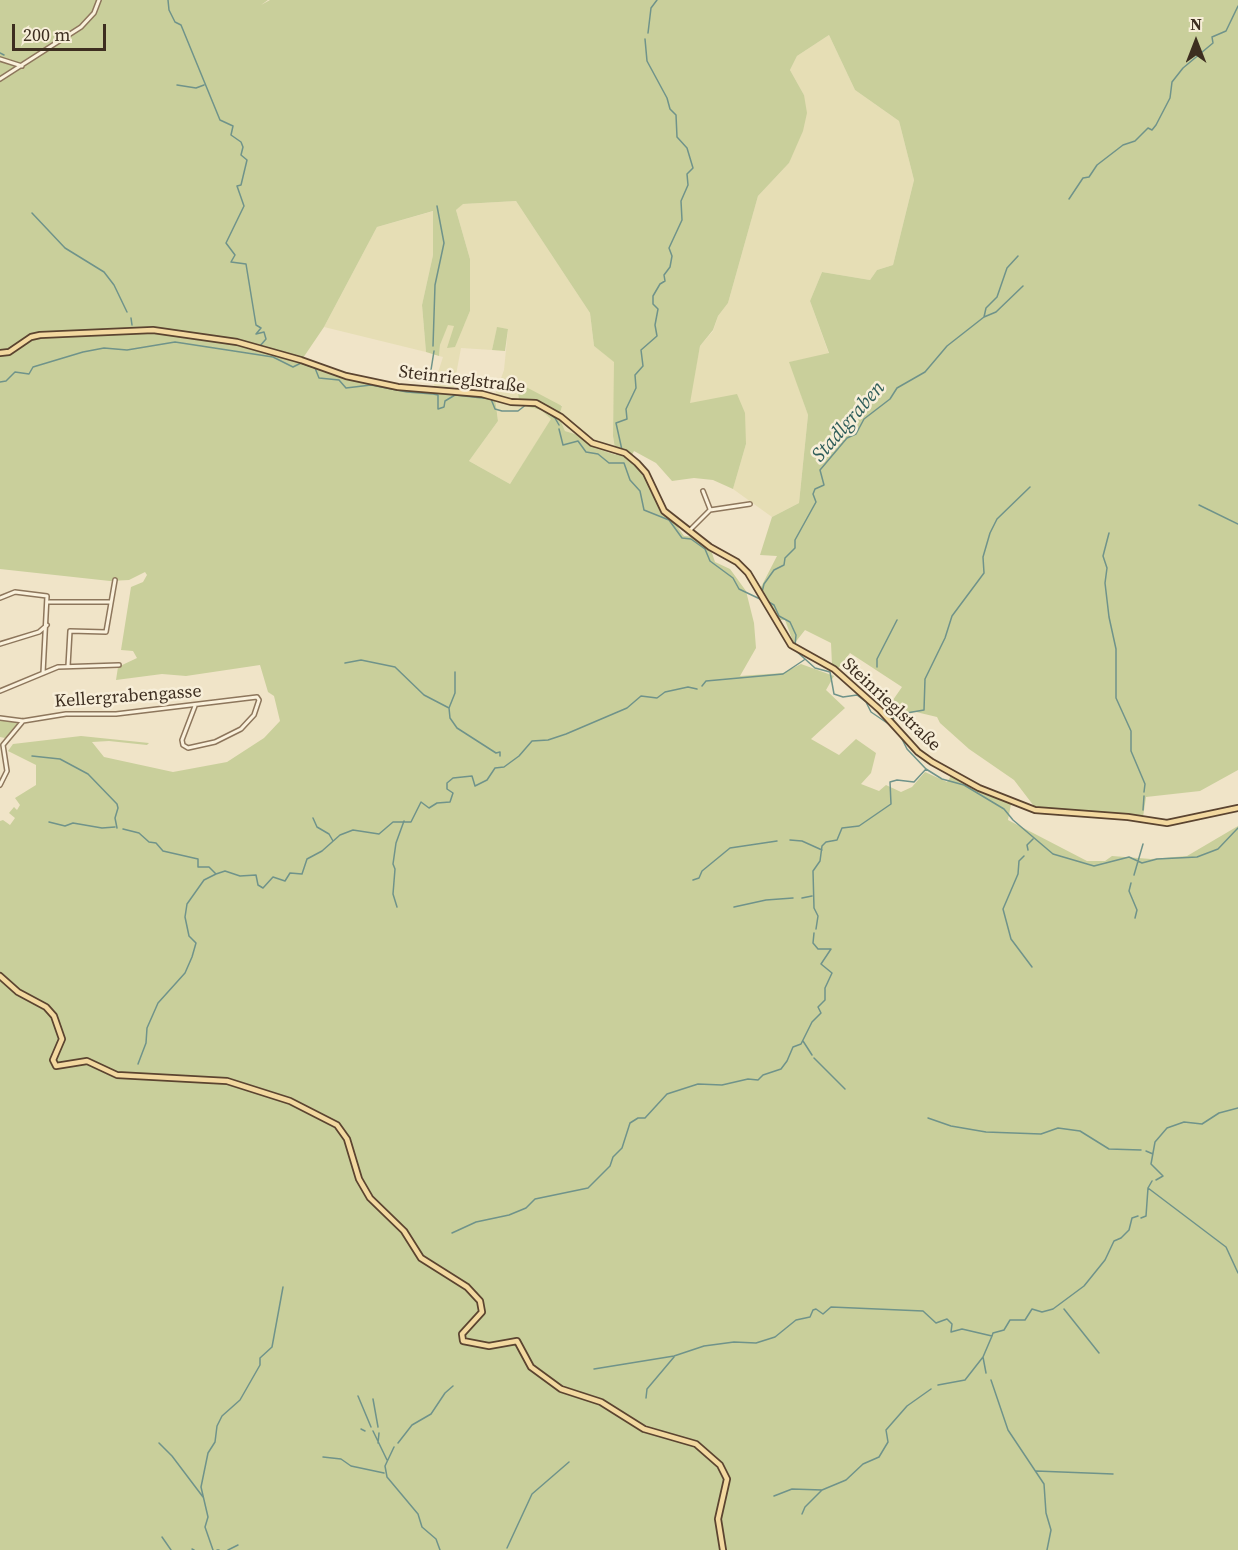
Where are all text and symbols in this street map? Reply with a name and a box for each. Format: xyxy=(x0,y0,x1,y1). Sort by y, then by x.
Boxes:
scale bar xyxy=(15,12,110,50)
north arrow xyxy=(1166,12,1226,72)
text: N xyxy=(1190,13,1202,35)
text: 200 m xyxy=(23,22,70,47)
street label: Steinrieglstraße xyxy=(398,362,526,398)
water label: Stadlgraben xyxy=(807,377,891,467)
street label: Steinrieglstraße xyxy=(837,654,945,756)
street label: Kellergrabengasse xyxy=(54,681,202,713)

